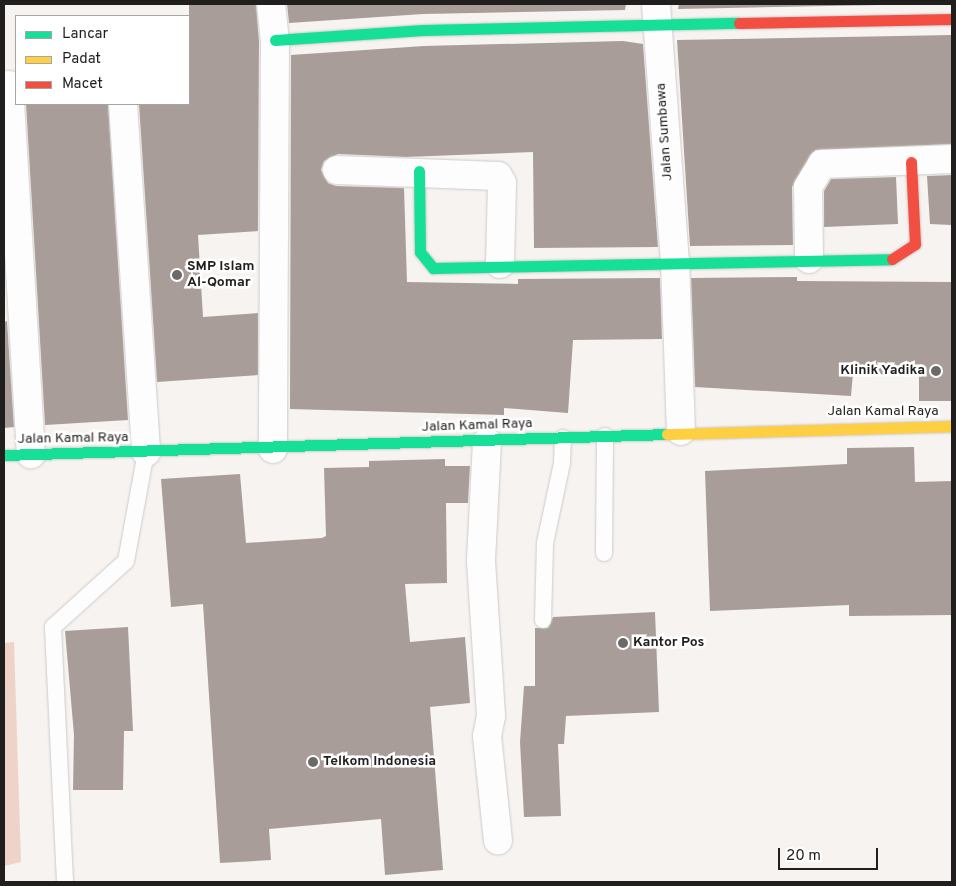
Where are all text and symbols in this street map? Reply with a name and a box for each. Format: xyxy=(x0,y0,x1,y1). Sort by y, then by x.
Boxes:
legend xyxy=(15,15,190,105)
text: Lancar xyxy=(62,25,108,44)
text: Padat xyxy=(62,50,101,69)
text: Macet xyxy=(62,75,103,94)
street label: Jalan Sumbawa xyxy=(653,82,677,182)
place label: SMP Islam Al-Qomar xyxy=(187,259,255,292)
marker: SMP Islam Al-Qomar xyxy=(171,269,183,281)
place label: Klinik Yadika xyxy=(840,363,925,379)
marker: Klinik Yadika xyxy=(929,364,943,378)
street label: Jalan Kamal Raya xyxy=(827,404,939,420)
street label: Jalan Kamal Raya xyxy=(421,416,533,436)
street label: Jalan Kamal Raya xyxy=(17,430,129,448)
place label: Kantor Pos xyxy=(633,635,705,651)
marker: Kantor Pos xyxy=(617,637,629,649)
place label: Telkom Indonesia xyxy=(323,754,436,770)
marker: Telkom Indonesia xyxy=(307,756,319,768)
scale bar xyxy=(781,838,881,870)
text: 20 m xyxy=(786,847,821,866)

